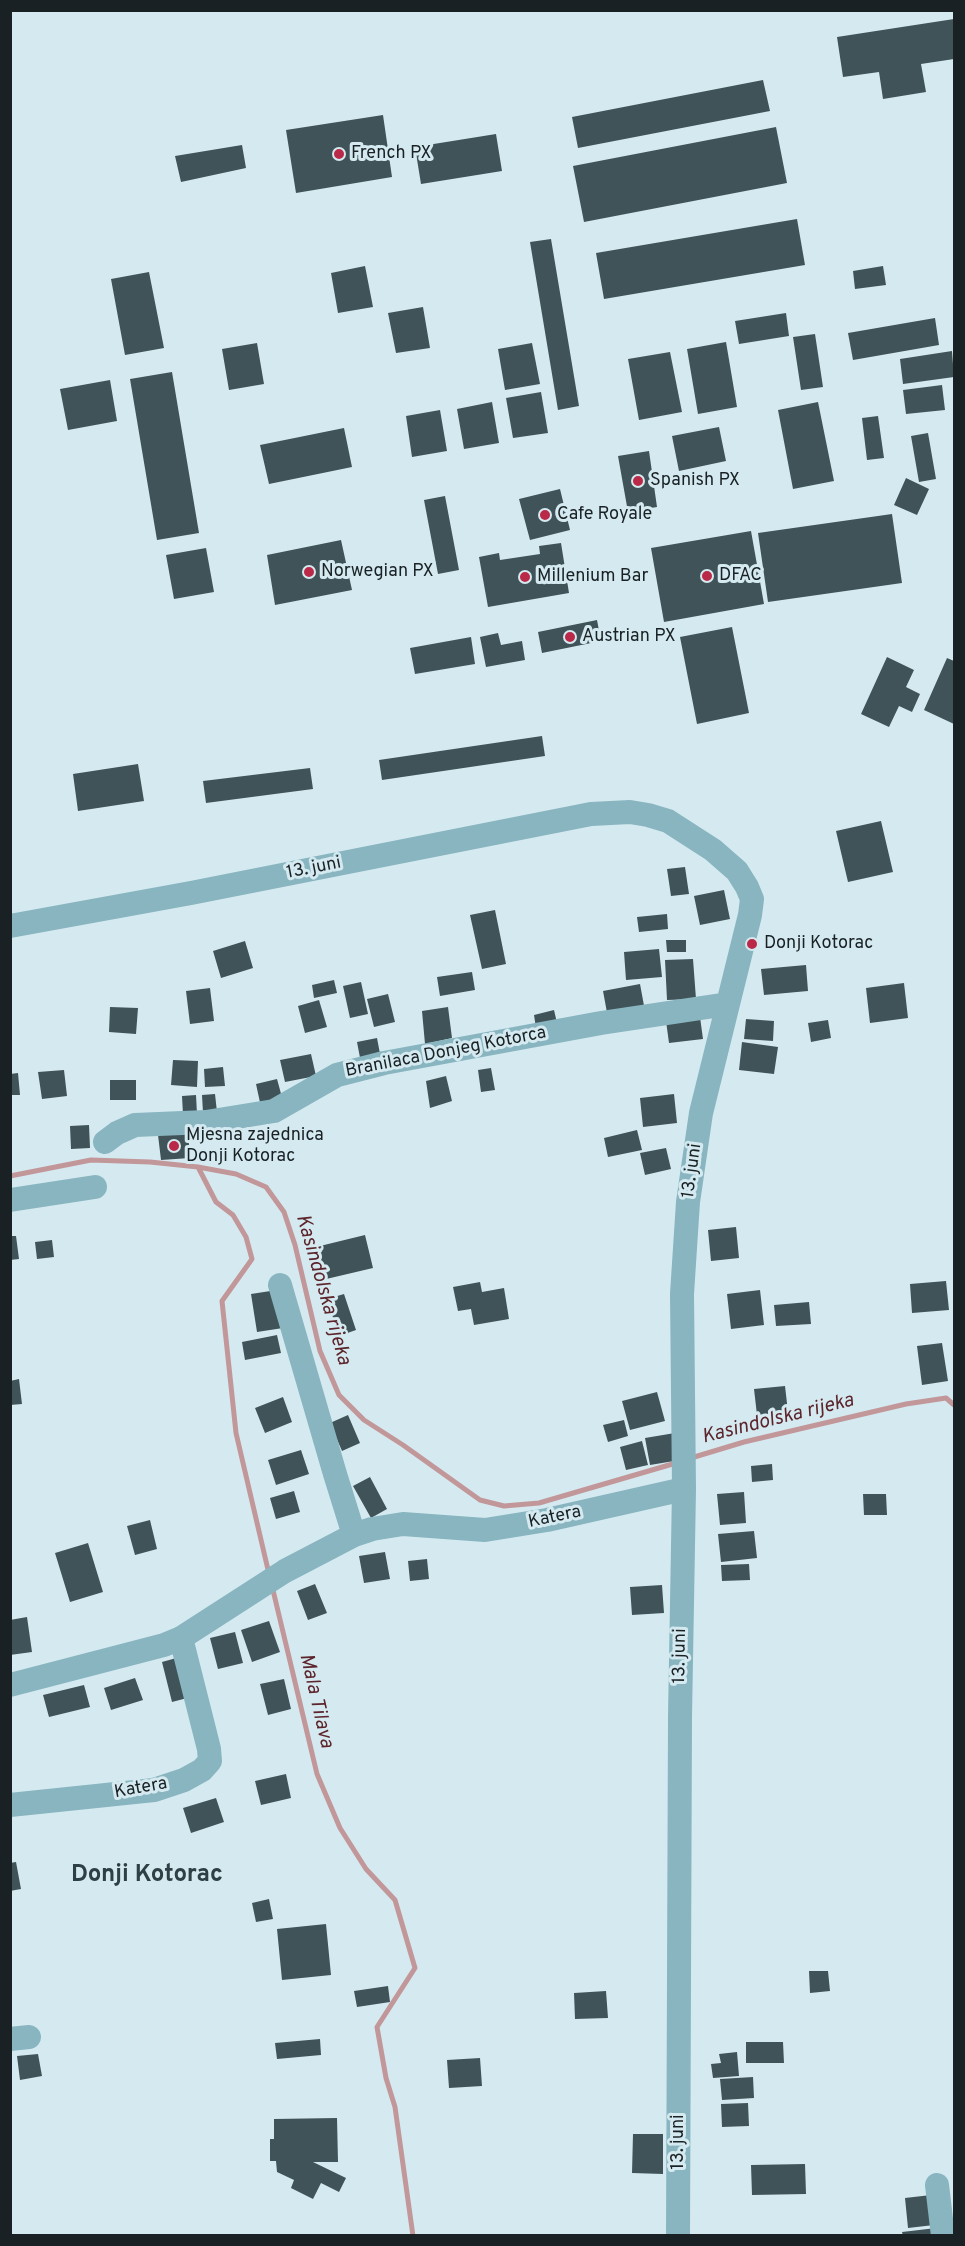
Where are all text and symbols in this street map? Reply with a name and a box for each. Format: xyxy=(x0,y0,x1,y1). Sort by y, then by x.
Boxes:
place label: French PX xyxy=(351,143,431,165)
marker: French PX xyxy=(332,147,346,161)
place label: Spanish PX xyxy=(650,470,740,492)
marker: Spanish PX xyxy=(631,474,645,488)
place label: Cafe Royale xyxy=(557,504,652,526)
marker: Cafe Royale xyxy=(538,508,552,522)
place label: Norwegian PX xyxy=(321,561,434,583)
marker: Norwegian PX xyxy=(302,565,316,579)
place label: DFAC xyxy=(719,565,762,587)
place label: Millenium Bar xyxy=(537,566,648,588)
marker: DFAC xyxy=(700,569,714,583)
marker: Millenium Bar xyxy=(518,570,532,584)
place label: Austrian PX xyxy=(582,626,676,648)
marker: Austrian PX xyxy=(563,630,577,644)
street label: 13. juni xyxy=(285,853,343,885)
place label: Donji Kotorac xyxy=(764,933,873,955)
marker: Donji Kotorac xyxy=(745,937,759,951)
street label: Branilaca Donjeg Kotorca xyxy=(344,1023,548,1083)
place label: Mjesna zajednica Donji Kotorac xyxy=(186,1125,324,1168)
marker: Mjesna zajednica Donji Kotorac xyxy=(167,1139,181,1153)
street label: 13. juni xyxy=(678,1142,708,1200)
water label: Kasindolska rijeka xyxy=(289,1212,355,1368)
water label: Kasindolska rijeka xyxy=(700,1390,856,1450)
street label: Katera xyxy=(527,1502,583,1534)
street label: 13. juni xyxy=(670,1628,692,1684)
water label: Mala Tilava xyxy=(293,1652,337,1750)
street label: Katera xyxy=(113,1774,169,1804)
district label: Donji Kotorac xyxy=(71,1862,223,1890)
street label: 13. juni xyxy=(668,2114,690,2170)

